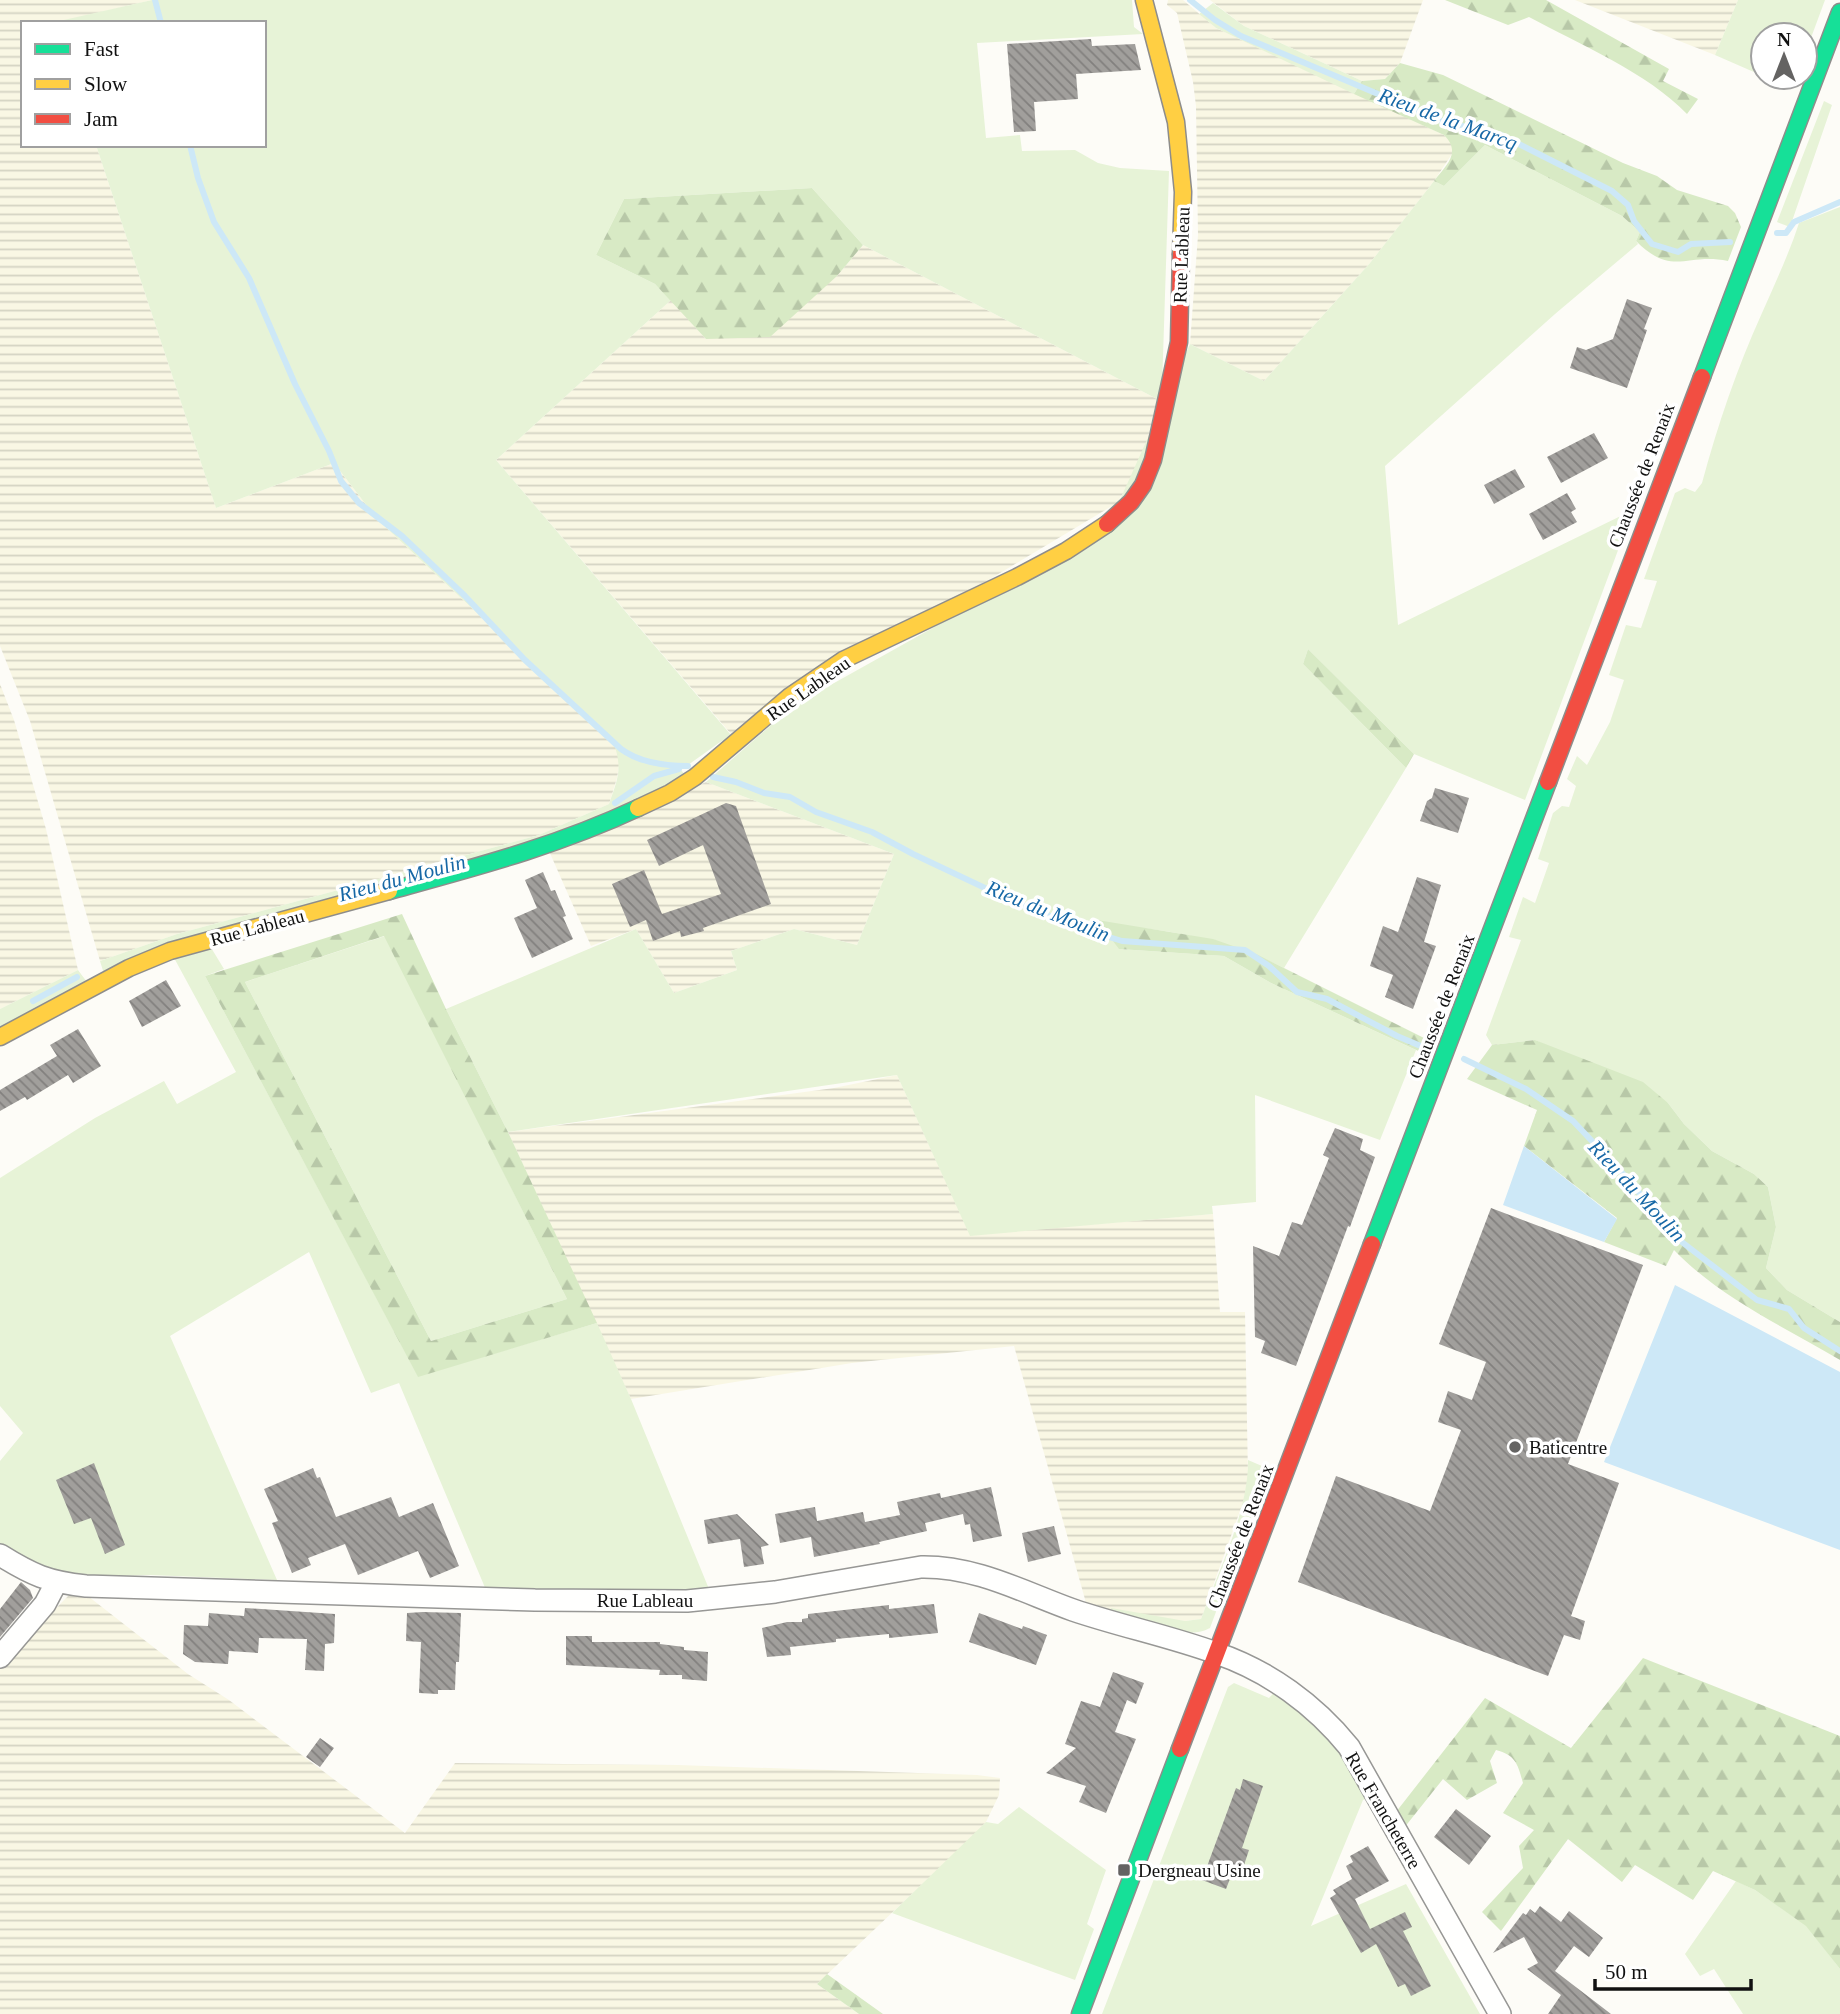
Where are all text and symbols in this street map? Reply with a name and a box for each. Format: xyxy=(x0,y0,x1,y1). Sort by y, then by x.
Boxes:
legend xyxy=(21,21,266,147)
north arrow xyxy=(1749,21,1819,91)
text: N xyxy=(1777,29,1791,50)
text: Fast xyxy=(84,37,119,61)
text: Slow xyxy=(84,72,128,96)
water label: Rieu de la Marcq xyxy=(1375,82,1521,155)
text: Jam xyxy=(84,107,118,131)
street label: Rue Lableau xyxy=(1169,206,1194,304)
street label: Chaussée de Renaix xyxy=(1604,400,1679,550)
street label: Rue Lableau xyxy=(763,652,854,725)
water label: Rieu du Moulin xyxy=(335,850,468,907)
water label: Rieu du Moulin xyxy=(982,875,1113,947)
street label: Rue Lableau xyxy=(208,905,307,950)
street label: Chaussée de Renaix xyxy=(1404,931,1479,1081)
water label: Rieu du Moulin xyxy=(1583,1134,1690,1247)
place label: Baticentre xyxy=(1529,1437,1607,1458)
marker: Baticentre xyxy=(1507,1439,1523,1455)
street label: Chaussée de Renaix xyxy=(1203,1461,1278,1611)
street label: Rue Lableau xyxy=(597,1590,694,1611)
street label: Rue Francheterre xyxy=(1342,1748,1426,1872)
place label: Dergneau Usine xyxy=(1138,1860,1261,1881)
marker: Dergneau Usine xyxy=(1116,1862,1132,1878)
scale bar xyxy=(1595,1948,1751,1992)
text: 50 m xyxy=(1605,1960,1648,1984)

